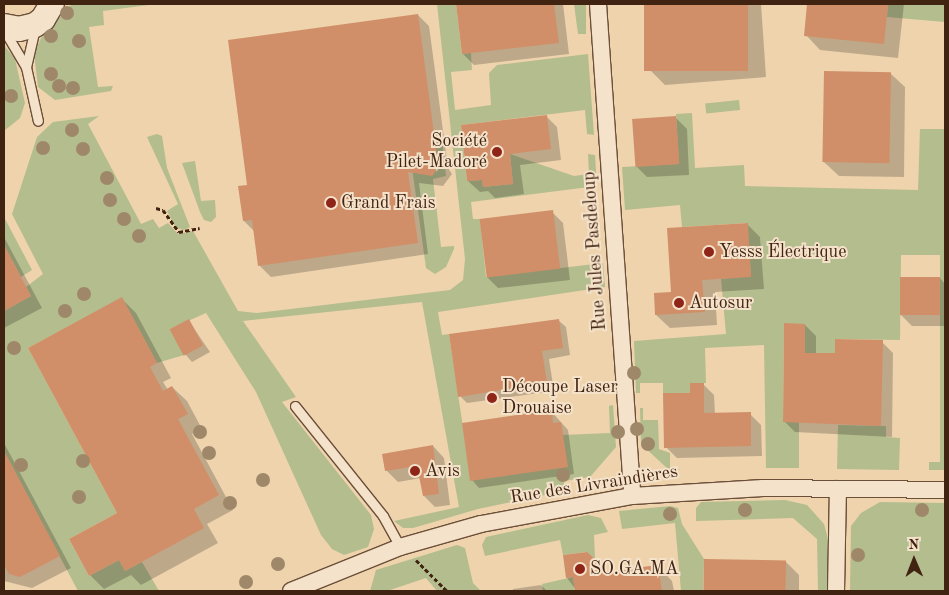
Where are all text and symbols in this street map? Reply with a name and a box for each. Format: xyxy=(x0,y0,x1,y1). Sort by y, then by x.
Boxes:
place label: Société Pilet-Madoré xyxy=(386,131,487,173)
marker: Société Pilet-Madoré xyxy=(491,146,503,158)
street label: Rue Jules Pasdeloup xyxy=(579,171,611,331)
place label: Grand Frais xyxy=(341,192,435,214)
marker: Grand Frais xyxy=(325,197,337,209)
place label: Yesss Électrique xyxy=(719,241,846,263)
marker: Yesss Électrique xyxy=(703,246,715,258)
place label: Autosur xyxy=(689,292,752,314)
marker: Autosur xyxy=(673,297,685,309)
place label: Découpe Laser Drouaise xyxy=(502,377,618,419)
marker: Découpe Laser Drouaise xyxy=(486,392,498,404)
place label: Avis xyxy=(425,460,460,482)
street label: Rue des Livraindières xyxy=(509,461,679,509)
marker: Avis xyxy=(409,465,421,477)
north arrow xyxy=(889,535,939,585)
text: N xyxy=(908,538,919,552)
place label: SO.GA.MA xyxy=(590,558,679,580)
marker: SO.GA.MA xyxy=(574,563,586,575)

